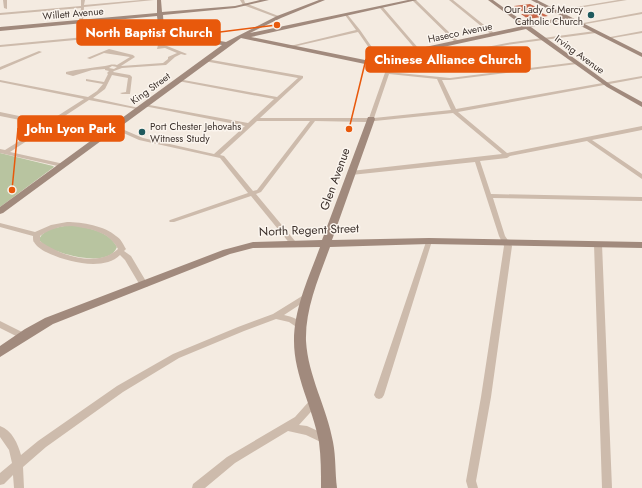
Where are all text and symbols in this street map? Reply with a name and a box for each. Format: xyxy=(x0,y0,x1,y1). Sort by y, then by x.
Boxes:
place label: Our Lady of Mercy Catholic Church xyxy=(504,2,584,29)
street label: Willett Avenue xyxy=(42,3,104,24)
marker: Our Lady of Mercy Catholic Church xyxy=(586,10,596,20)
street label: Haseco Avenue xyxy=(426,18,494,47)
callout: North Baptist Church xyxy=(77,20,220,45)
text: North Baptist Church xyxy=(85,23,213,42)
street label: Irving Avenue xyxy=(552,31,608,78)
callout: Chinese Alliance Church xyxy=(366,47,530,72)
text: Chinese Alliance Church xyxy=(374,50,522,69)
street label: King Street xyxy=(127,68,174,108)
callout: John Lyon Park xyxy=(18,116,124,141)
text: John Lyon Park xyxy=(23,119,117,138)
place label: Port Chester Jehovahs Witness Study xyxy=(150,119,241,146)
marker: Port Chester Jehovahs Witness Study xyxy=(137,127,147,137)
street label: Glen Avenue xyxy=(315,145,355,213)
street label: North Regent Street xyxy=(259,219,359,241)

